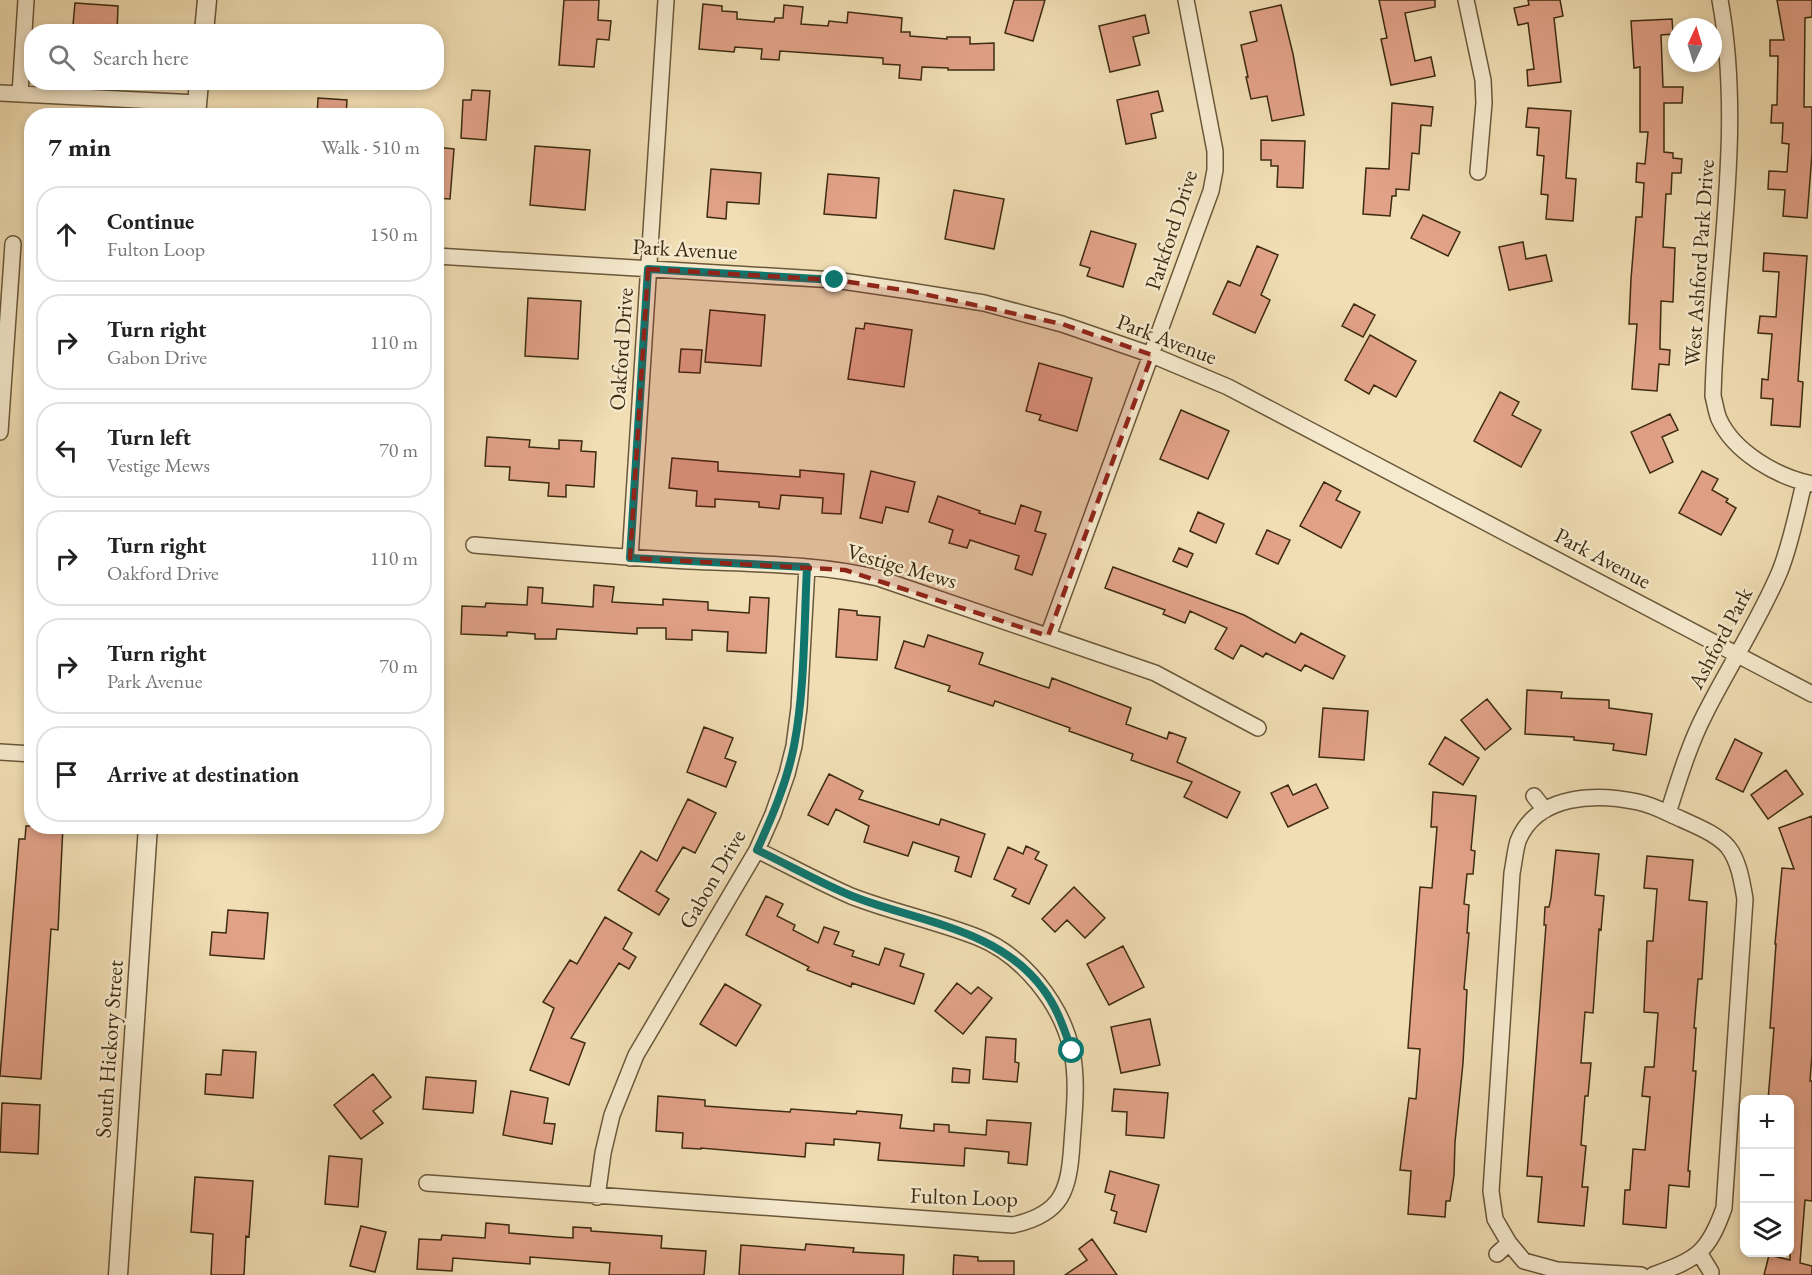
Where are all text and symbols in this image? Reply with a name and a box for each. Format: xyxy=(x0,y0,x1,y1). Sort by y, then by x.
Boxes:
north arrow xyxy=(1668,18,1722,72)
search box xyxy=(24,24,444,90)
icon: search xyxy=(45,41,78,74)
text: Search here xyxy=(93,43,188,72)
text: 7 min xyxy=(48,130,111,164)
text: Walk · 510 m xyxy=(321,134,420,160)
street label: West Ashford Park Drive xyxy=(1677,158,1721,368)
street label: Parkford Drive xyxy=(1138,166,1204,294)
text: Continue xyxy=(107,207,194,236)
icon: ahead xyxy=(50,218,83,251)
text: 150 m xyxy=(370,221,418,247)
street label: Park Avenue xyxy=(632,232,739,266)
text: Fulton Loop xyxy=(107,236,205,262)
route end xyxy=(821,266,847,292)
street label: Oakford Drive xyxy=(602,286,640,411)
street label: Park Avenue xyxy=(1113,307,1222,372)
text: Turn right xyxy=(107,315,206,344)
icon: right xyxy=(50,326,83,359)
text: 110 m xyxy=(370,329,418,355)
text: Gabon Drive xyxy=(107,344,207,370)
text: Turn left xyxy=(107,423,191,452)
icon: left xyxy=(50,434,83,467)
text: 70 m xyxy=(379,437,418,463)
text: Vestige Mews xyxy=(107,452,210,478)
street label: Park Avenue xyxy=(1550,521,1657,596)
text: Turn right xyxy=(107,531,206,560)
street label: Vestige Mews xyxy=(844,536,960,596)
icon: right xyxy=(50,542,83,575)
text: 110 m xyxy=(370,545,418,571)
text: Oakford Drive xyxy=(107,560,219,586)
street label: Ashford Park xyxy=(1681,581,1759,695)
text: Turn right xyxy=(107,639,206,668)
icon: right xyxy=(50,650,83,683)
text: 70 m xyxy=(379,653,418,679)
text: Park Avenue xyxy=(107,668,202,694)
icon: arrive xyxy=(50,758,83,791)
text: Arrive at destination xyxy=(107,760,299,789)
street label: Gabon Drive xyxy=(672,824,752,934)
street label: South Hickory Street xyxy=(88,959,130,1139)
route start xyxy=(1058,1037,1084,1063)
map controls xyxy=(1740,1095,1794,1257)
button: + xyxy=(1740,1095,1794,1149)
button: − xyxy=(1740,1149,1794,1203)
street label: Fulton Loop xyxy=(910,1181,1018,1213)
button: layers xyxy=(1740,1203,1794,1257)

